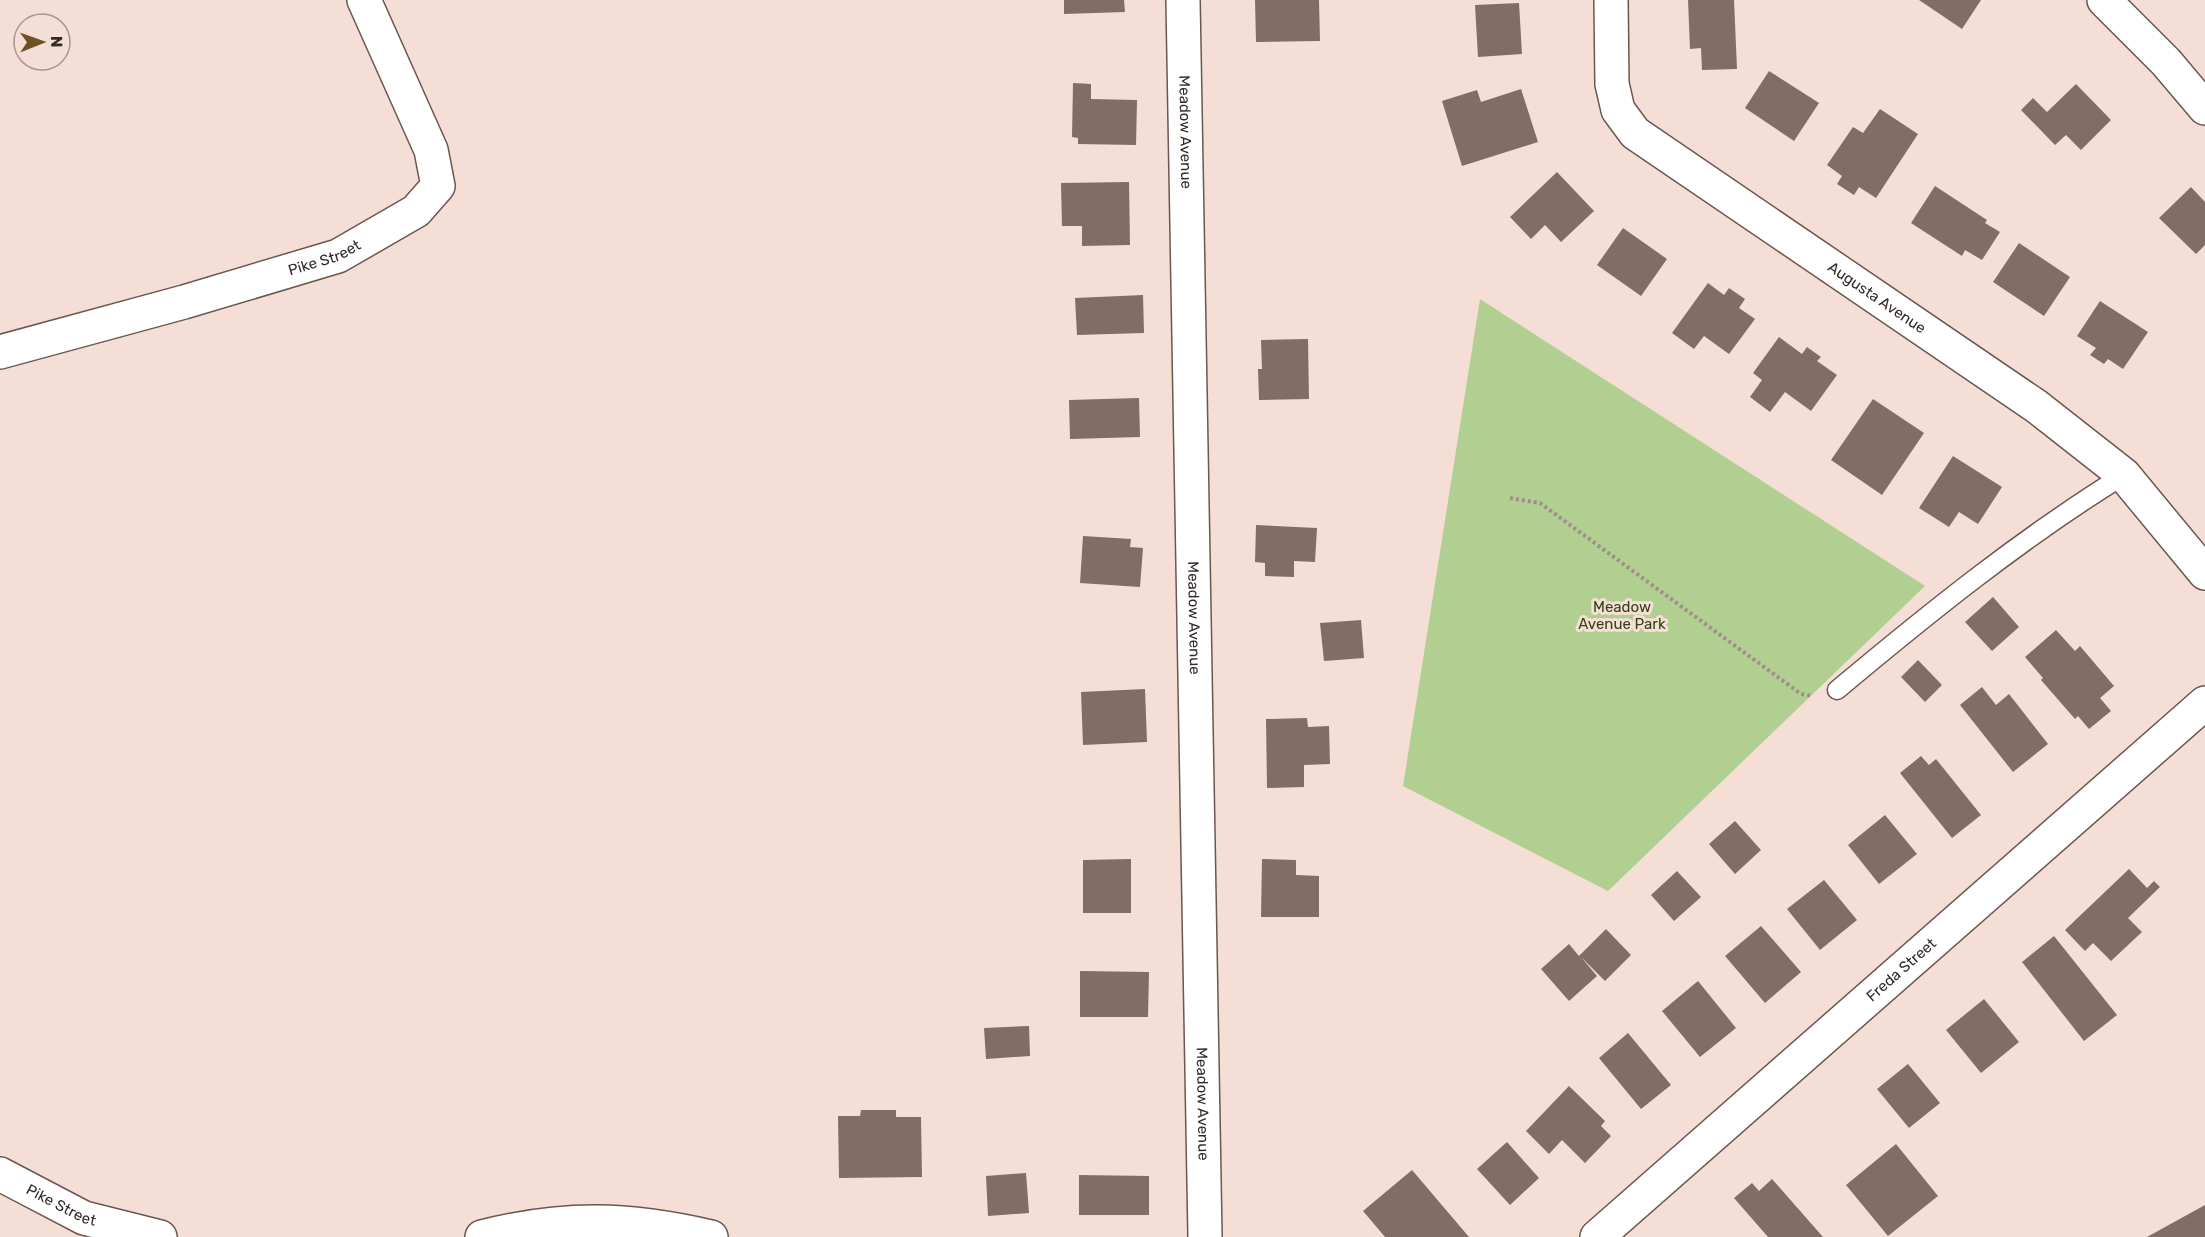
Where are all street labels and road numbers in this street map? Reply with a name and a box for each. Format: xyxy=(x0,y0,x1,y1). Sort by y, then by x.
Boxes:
street label: Meadow Avenue xyxy=(1175,75,1195,189)
street label: Pike Street xyxy=(286,236,364,279)
street label: Augusta Avenue xyxy=(1825,258,1929,337)
street label: Meadow Avenue xyxy=(1184,561,1204,675)
street label: Freda Street xyxy=(1863,934,1940,1005)
street label: Meadow Avenue xyxy=(1193,1047,1213,1161)
street label: Pike Street xyxy=(23,1180,98,1230)

